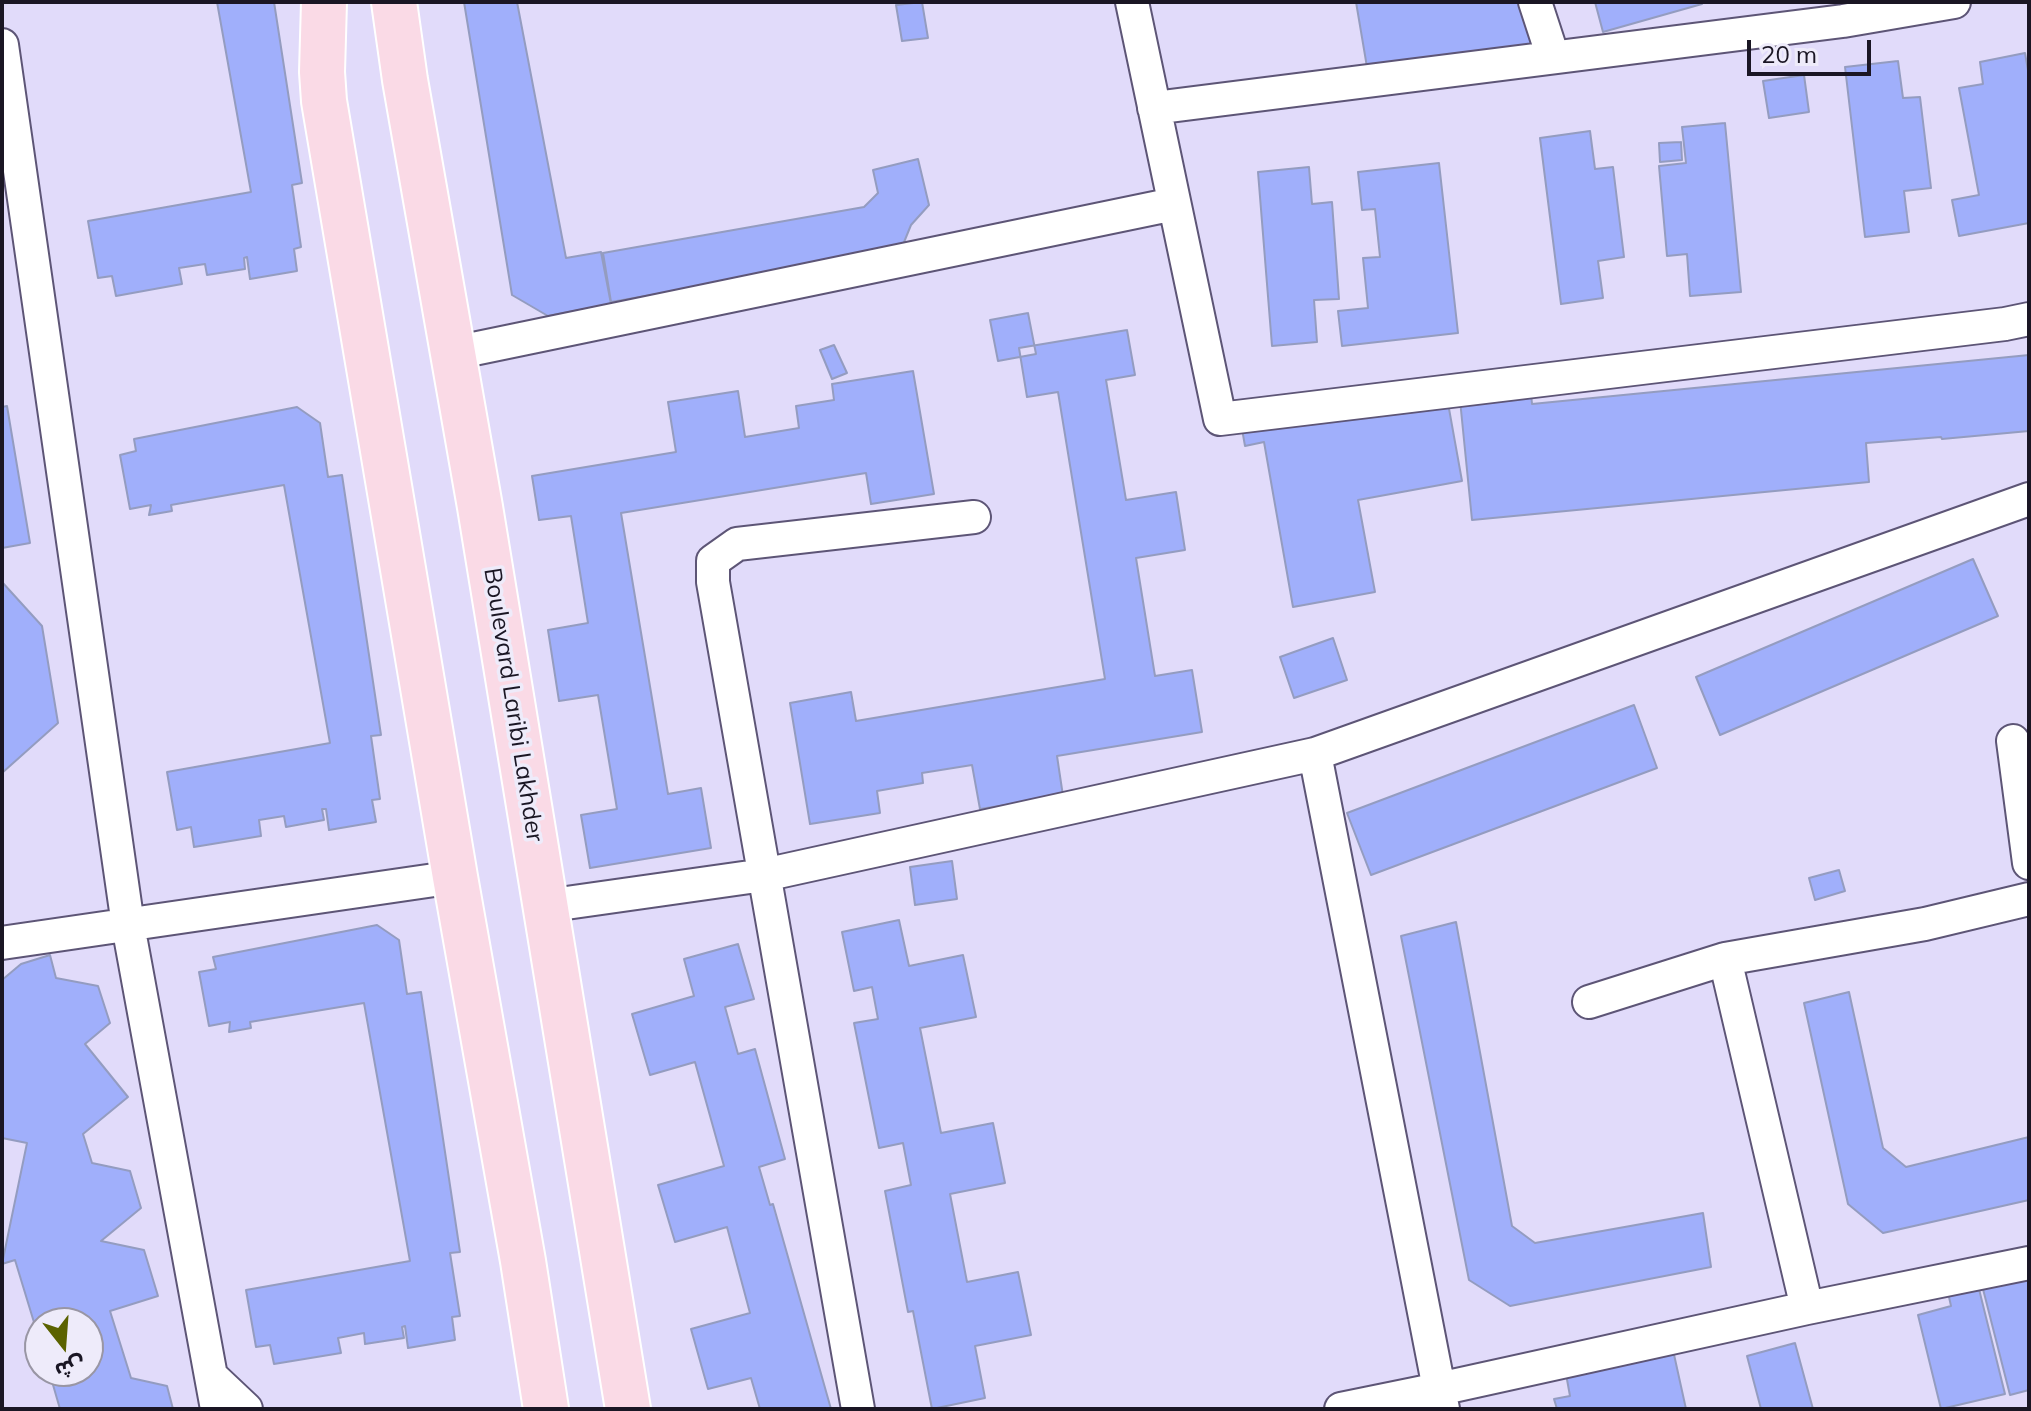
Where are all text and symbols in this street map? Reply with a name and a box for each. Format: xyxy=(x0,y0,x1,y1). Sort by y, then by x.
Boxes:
scale bar xyxy=(1751,24,1875,74)
text: 20 m xyxy=(1761,39,1817,69)
street label: Boulevard Laribi Lakhder xyxy=(477,566,549,844)
north arrow xyxy=(24,1307,104,1387)
text: ش xyxy=(52,1350,89,1386)

